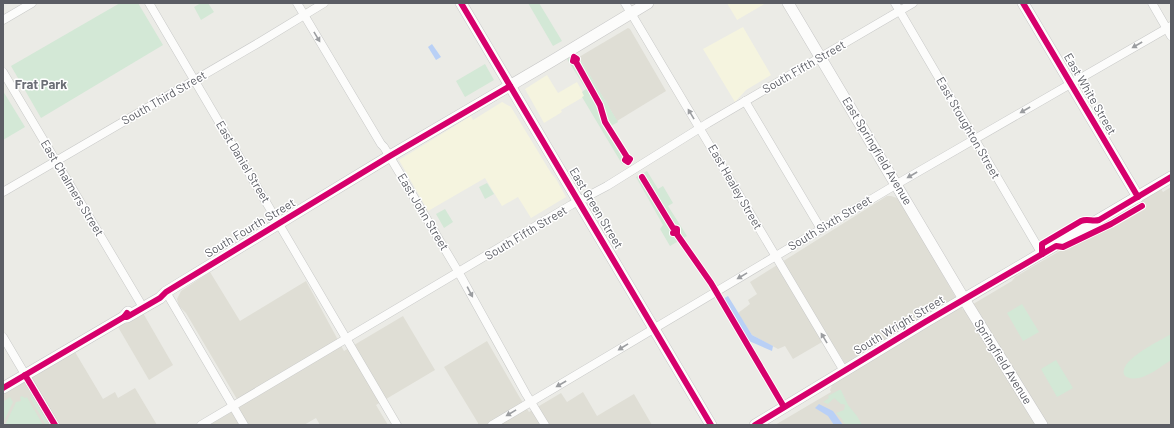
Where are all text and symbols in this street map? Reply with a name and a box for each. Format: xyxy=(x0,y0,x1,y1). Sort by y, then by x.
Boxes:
one-way arrow xyxy=(313,31,320,43)
street label: South Fifth Street xyxy=(760,37,847,96)
one-way arrow xyxy=(1131,42,1143,49)
street label: East White Street xyxy=(1062,50,1120,137)
street label: South Third Street xyxy=(119,67,208,127)
street label: East Stoughton Street xyxy=(934,74,1004,181)
district label: Frat Park xyxy=(15,76,67,92)
street label: East Springfield Avenue xyxy=(840,94,916,207)
one-way arrow xyxy=(1019,107,1031,114)
one-way arrow xyxy=(688,108,695,120)
street label: East Daniel Street xyxy=(214,118,274,205)
street label: East Chalmers Street xyxy=(39,137,107,238)
street label: East Healey Street xyxy=(706,141,766,232)
street label: East Green Street xyxy=(567,164,627,251)
street label: East John Street xyxy=(395,170,452,253)
one-way arrow xyxy=(906,172,918,179)
street label: South Sixth Street xyxy=(785,192,874,253)
street label: South Fourth Street xyxy=(202,195,297,260)
street label: South Fifth Street xyxy=(482,202,569,262)
one-way arrow xyxy=(736,273,748,280)
one-way arrow xyxy=(466,286,473,298)
street label: South Wright Street xyxy=(851,291,946,357)
street label: Springfield Avenue xyxy=(972,316,1036,407)
one-way arrow xyxy=(821,332,828,344)
one-way arrow xyxy=(617,344,629,351)
one-way arrow xyxy=(555,381,567,388)
one-way arrow xyxy=(505,410,517,417)

